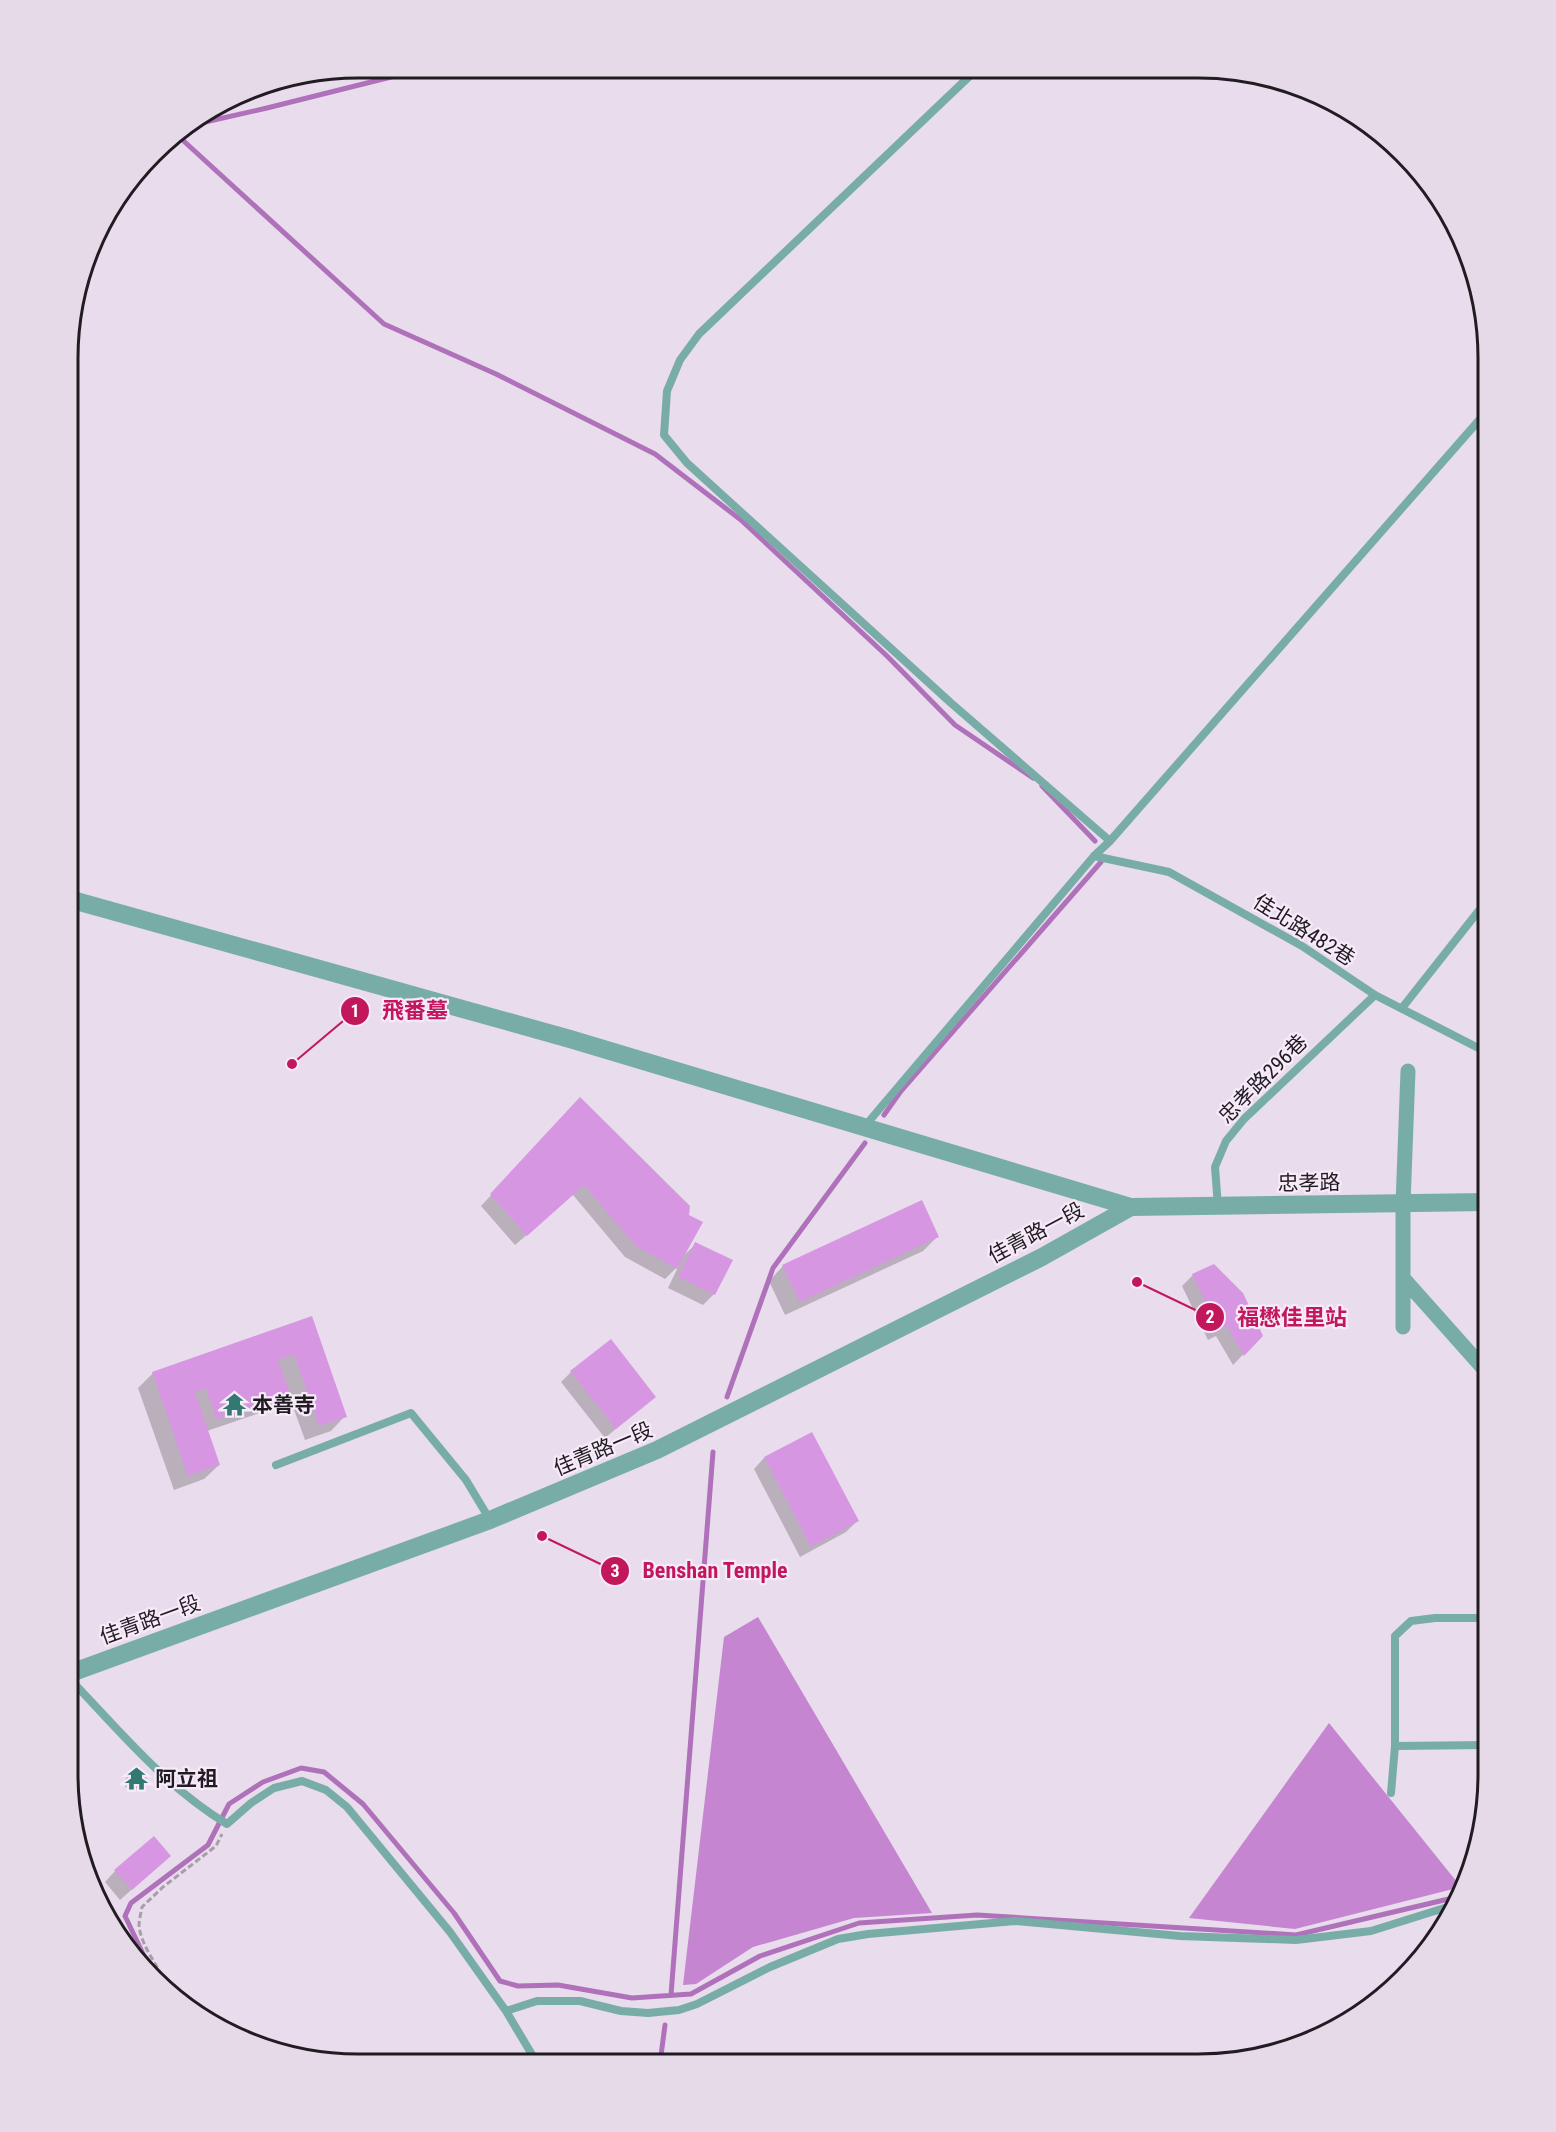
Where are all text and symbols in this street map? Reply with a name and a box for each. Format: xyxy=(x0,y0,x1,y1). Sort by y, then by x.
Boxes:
street label: 佳北路482巷 xyxy=(1249,889,1359,971)
callout: 飛番墓 xyxy=(340,991,460,1031)
text: 飛番墓 xyxy=(382,998,448,1023)
text: 1 xyxy=(350,1000,360,1021)
street label: 忠孝路296巷 xyxy=(1214,1030,1312,1128)
street label: 忠孝路 xyxy=(1277,1170,1341,1196)
street label: 佳青路一段 xyxy=(984,1198,1088,1268)
callout: 福懋佳里站 xyxy=(1195,1297,1359,1337)
text: 福懋佳里站 xyxy=(1237,1305,1347,1330)
text: 2 xyxy=(1205,1306,1215,1327)
temple icon: 本善寺 xyxy=(221,1392,247,1418)
place label: 本善寺 xyxy=(252,1393,315,1417)
street label: 佳青路一段 xyxy=(550,1417,656,1481)
callout: Benshan Temple xyxy=(600,1551,800,1591)
text: Benshan Temple xyxy=(643,1558,787,1583)
text: 3 xyxy=(610,1560,620,1581)
street label: 佳青路一段 xyxy=(97,1591,203,1649)
temple icon: 阿立祖 xyxy=(124,1766,150,1792)
place label: 阿立祖 xyxy=(155,1767,218,1791)

